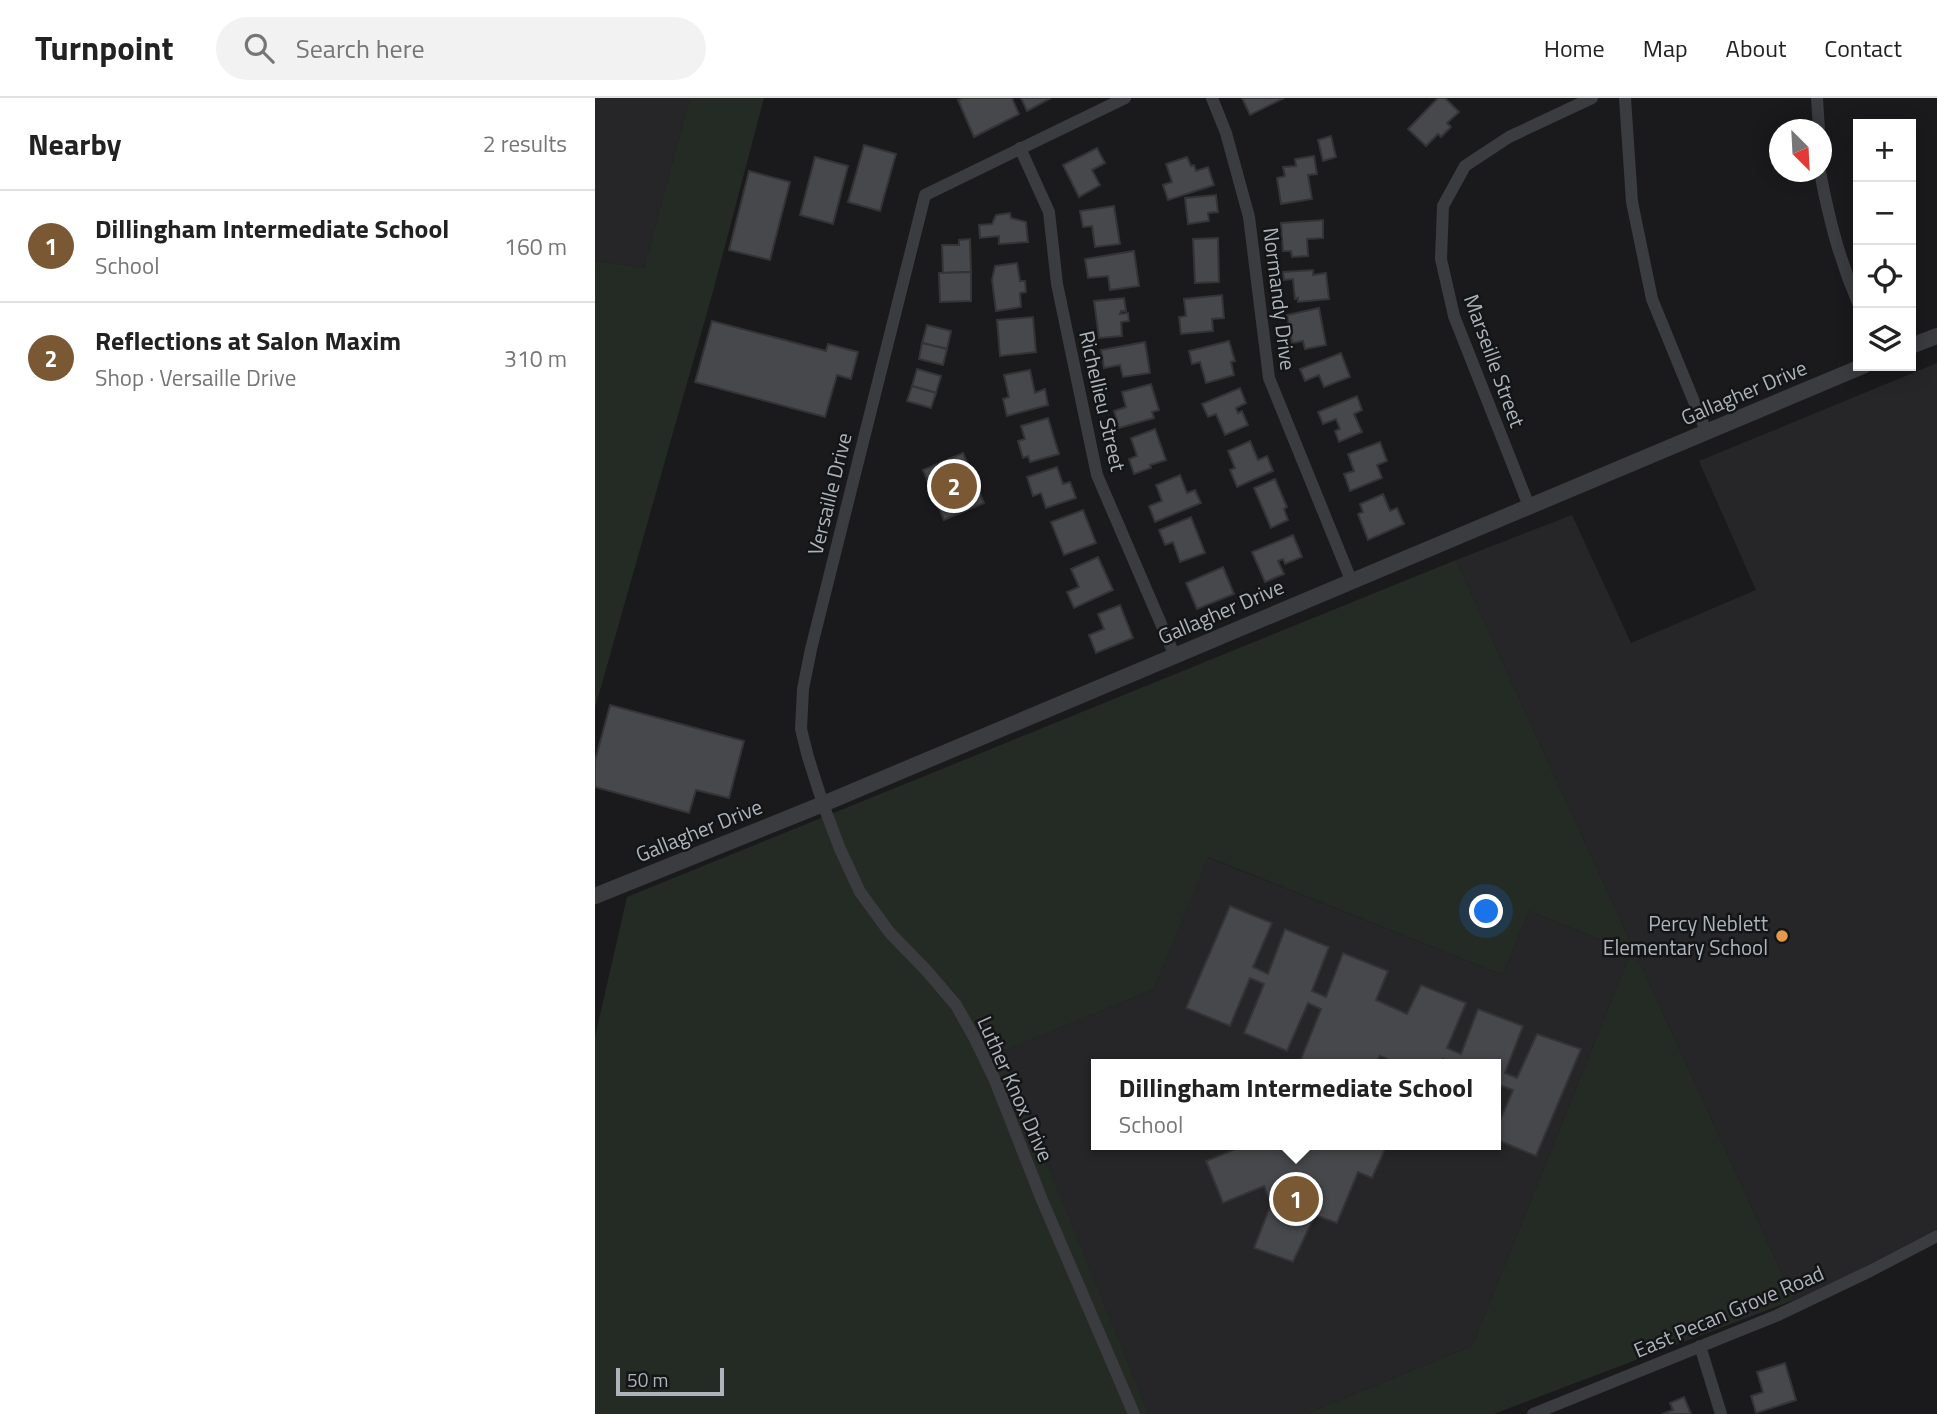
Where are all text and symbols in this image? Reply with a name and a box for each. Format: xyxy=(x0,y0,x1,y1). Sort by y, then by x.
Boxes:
search box xyxy=(216,17,706,80)
text: Turnpoint xyxy=(35,23,174,73)
icon: search xyxy=(240,29,278,67)
text: Search here xyxy=(296,29,425,68)
text: Home xyxy=(1544,30,1605,66)
text: Map xyxy=(1643,30,1688,66)
text: About xyxy=(1726,30,1786,66)
text: Contact xyxy=(1824,30,1902,66)
north arrow xyxy=(1769,119,1832,182)
map controls xyxy=(1853,119,1916,371)
button: + xyxy=(1853,119,1916,182)
text: Nearby xyxy=(28,121,121,167)
text: 2 results xyxy=(483,126,567,161)
button: − xyxy=(1853,182,1916,245)
text: Dillingham Intermediate School xyxy=(95,209,449,248)
street label: Normandy Drive xyxy=(1255,226,1305,372)
text: 1 xyxy=(45,229,57,264)
text: 160 m xyxy=(504,229,567,264)
button: locate xyxy=(1853,245,1916,308)
text: School xyxy=(95,248,159,283)
street label: Marseille Street xyxy=(1456,290,1534,432)
button: layers xyxy=(1853,308,1916,371)
text: Reflections at Salon Maxim xyxy=(95,321,401,360)
street label: Richellieu Street xyxy=(1071,327,1135,475)
text: 2 xyxy=(45,341,57,376)
text: 310 m xyxy=(504,341,567,376)
street label: Gallagher Drive xyxy=(1676,351,1812,433)
text: Shop · Versaille Drive xyxy=(95,360,296,395)
street label: Versaille Drive xyxy=(798,429,860,558)
pin: 2 xyxy=(931,460,977,512)
street label: Gallagher Drive xyxy=(1153,570,1289,652)
street label: Gallagher Drive xyxy=(630,790,767,870)
your location xyxy=(1469,894,1503,928)
place label: Percy Neblett Elementary School xyxy=(1603,907,1769,963)
marker: Percy Neblett Elementary School xyxy=(1774,928,1790,944)
street label: Luther Knox Drive xyxy=(970,1011,1062,1166)
popup xyxy=(1091,1059,1501,1150)
text: Dillingham Intermediate School xyxy=(1119,1068,1473,1107)
text: School xyxy=(1119,1107,1183,1142)
pin: 1 xyxy=(1273,1173,1319,1225)
street label: East Pecan Grove Road xyxy=(1628,1257,1829,1366)
scale bar xyxy=(616,1365,725,1397)
text: 50 m xyxy=(627,1365,668,1394)

